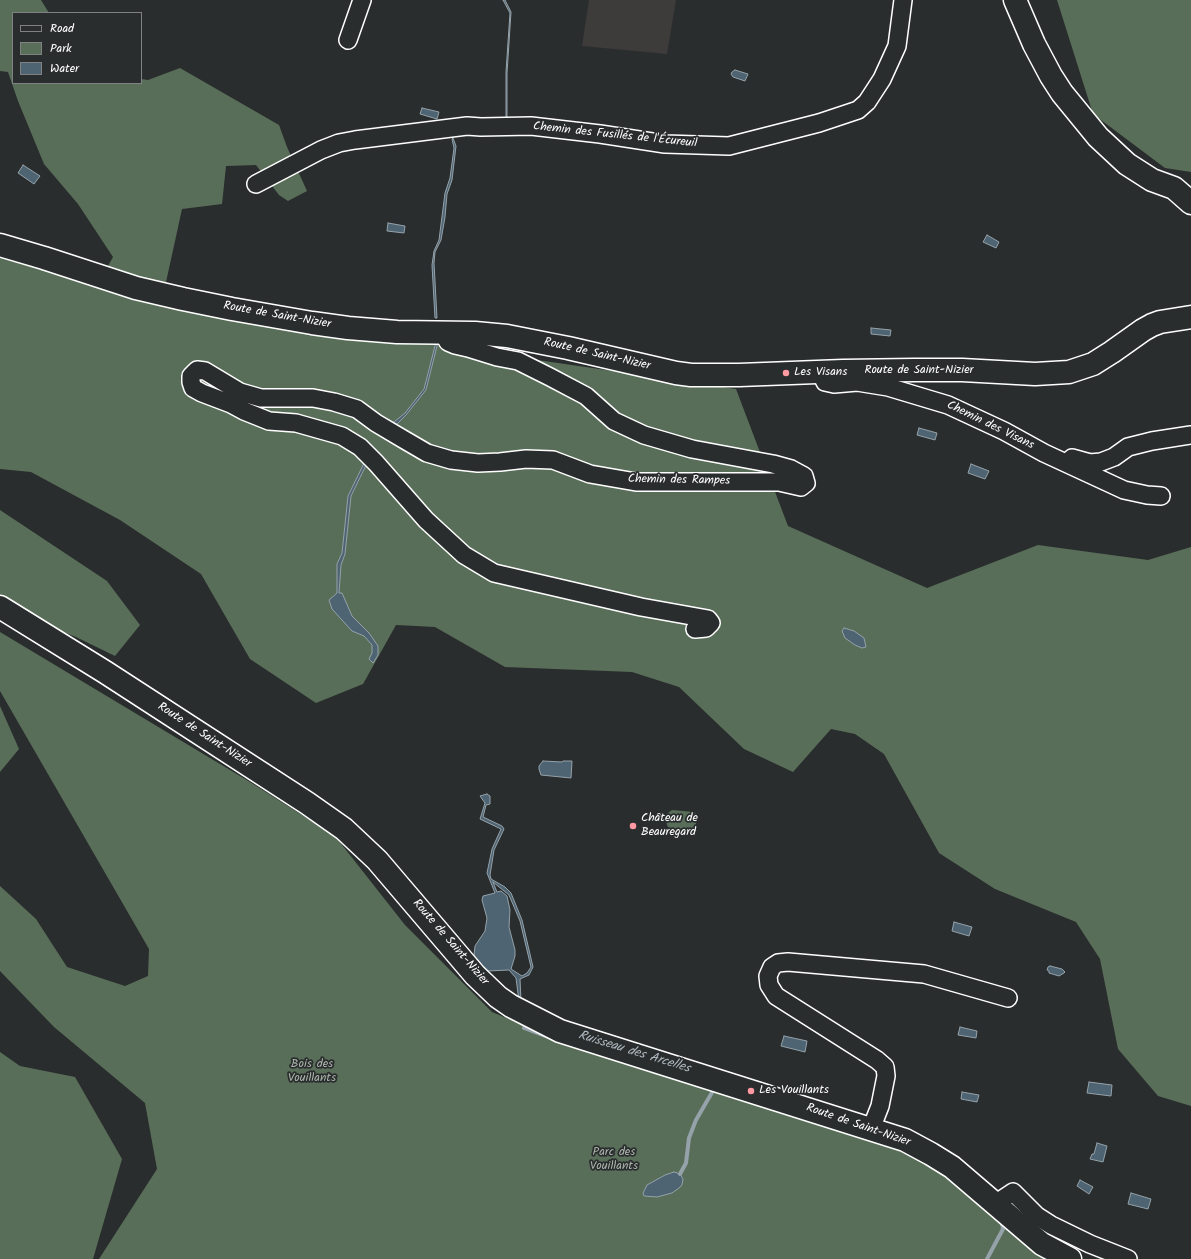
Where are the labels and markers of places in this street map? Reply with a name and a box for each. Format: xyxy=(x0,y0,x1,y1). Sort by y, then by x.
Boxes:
place label: Les Visans xyxy=(794,366,847,380)
marker: Les Visans xyxy=(781,368,791,378)
place label: Château de Beauregard xyxy=(641,812,698,840)
marker: Château de Beauregard xyxy=(628,821,638,831)
place label: Les Vouillants xyxy=(759,1084,829,1098)
marker: Les Vouillants xyxy=(746,1086,756,1096)

